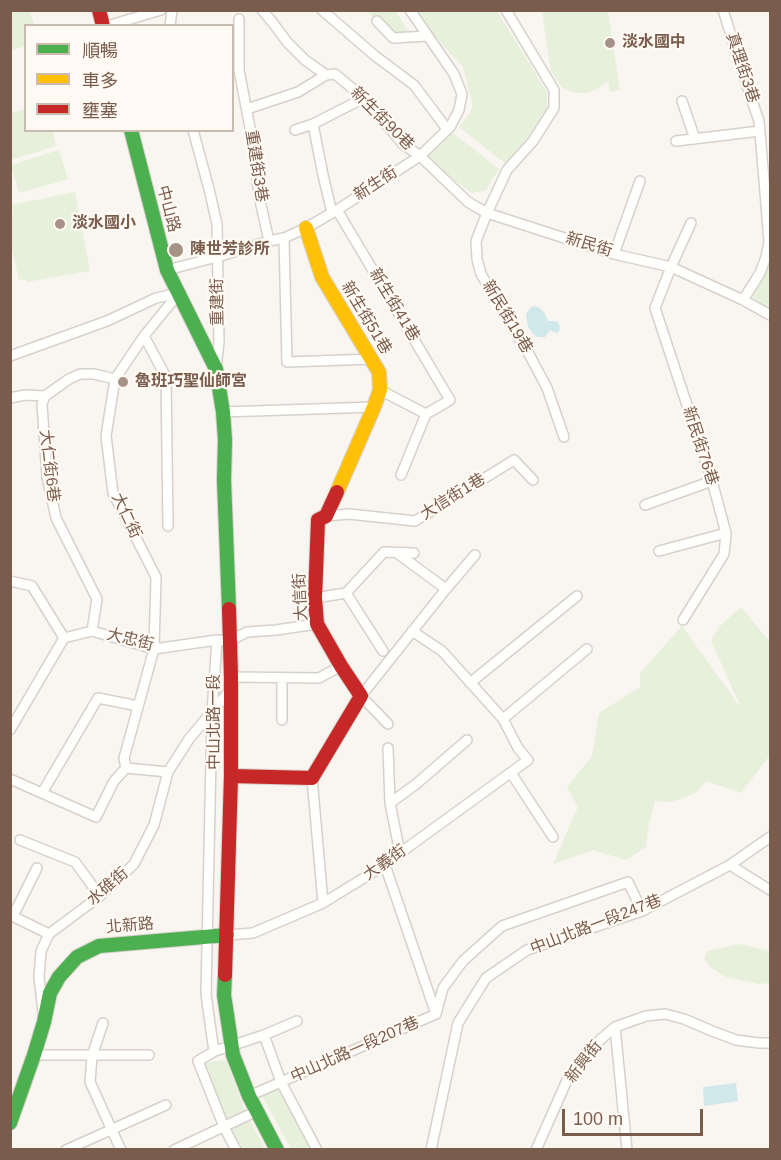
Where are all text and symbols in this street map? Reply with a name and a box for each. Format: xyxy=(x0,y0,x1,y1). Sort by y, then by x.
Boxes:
legend xyxy=(24,24,234,132)
street label: 真理街3巷 xyxy=(722,30,762,106)
place label: 淡水國中 xyxy=(622,33,686,53)
marker: 淡水國中 xyxy=(603,36,617,50)
text: 順暢 xyxy=(82,41,118,61)
text: 車多 xyxy=(82,71,118,91)
street label: 新生街90巷 xyxy=(346,83,418,155)
text: 壅塞 xyxy=(82,101,118,121)
street label: 重建街3巷 xyxy=(241,128,271,204)
street label: 新生街 xyxy=(351,163,401,205)
street label: 中山路 xyxy=(153,183,183,235)
place label: 淡水國小 xyxy=(72,214,136,234)
marker: 淡水國小 xyxy=(53,217,67,231)
street label: 新民街 xyxy=(563,229,615,261)
place label: 陳世芳診所 xyxy=(190,240,270,260)
marker: 陳世芳診所 xyxy=(167,241,185,259)
street label: 新生街41巷 xyxy=(365,265,423,345)
street label: 新民街19巷 xyxy=(478,277,536,357)
street label: 重建街 xyxy=(208,278,228,326)
street label: 新生街51巷 xyxy=(337,278,395,358)
place label: 魯班巧聖仙師宮 xyxy=(135,372,247,392)
marker: 魯班巧聖仙師宮 xyxy=(116,375,130,389)
street label: 新民街76巷 xyxy=(678,404,722,488)
street label: 大仁街6巷 xyxy=(35,429,63,503)
street label: 大信街1巷 xyxy=(417,470,489,524)
street label: 大仁街 xyxy=(107,490,145,542)
street label: 大信街 xyxy=(290,573,312,621)
street label: 大忠街 xyxy=(104,625,156,655)
street label: 中山北路一段 xyxy=(205,674,225,770)
street label: 大義街 xyxy=(360,841,410,885)
street label: 水碓街 xyxy=(84,864,132,910)
street label: 中山北路一段247巷 xyxy=(528,891,664,959)
street label: 北新路 xyxy=(105,914,155,938)
street label: 中山北路一段207巷 xyxy=(288,1013,422,1087)
street label: 新興街 xyxy=(562,1037,606,1087)
scale bar xyxy=(565,1097,706,1135)
text: 100 m xyxy=(573,1109,623,1129)

